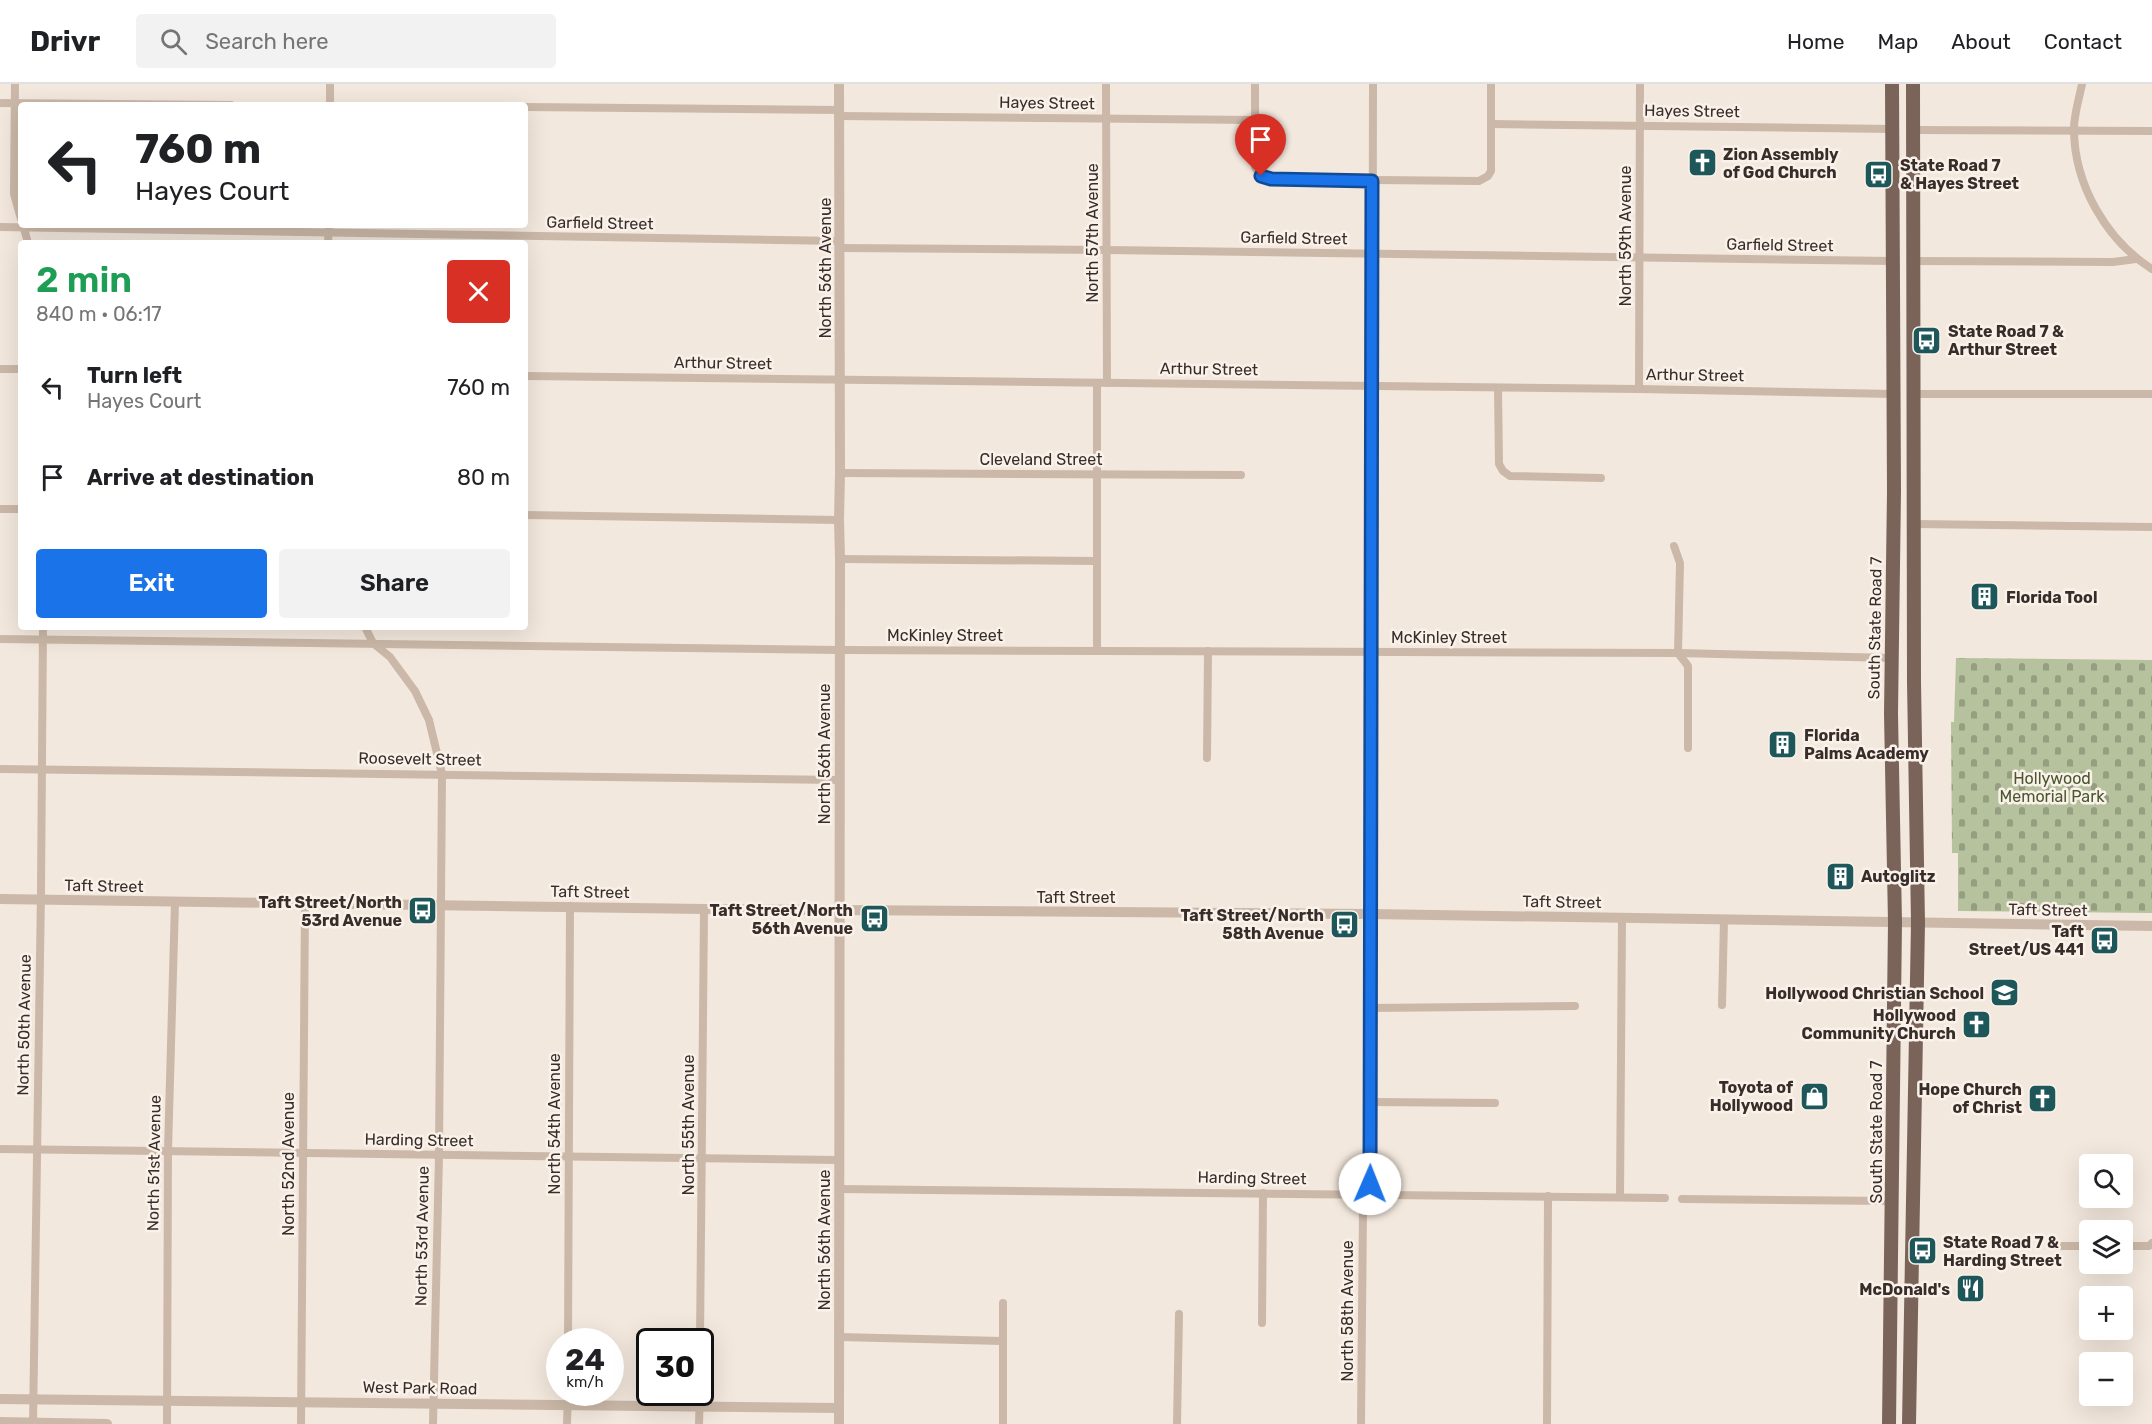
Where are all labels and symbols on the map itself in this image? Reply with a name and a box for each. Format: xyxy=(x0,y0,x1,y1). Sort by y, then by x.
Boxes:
street label: Hayes Street xyxy=(999,93,1095,113)
street label: Hayes Street xyxy=(1644,101,1740,121)
pin xyxy=(1235,114,1286,176)
place label: Zion Assembly of God Church xyxy=(1723,145,1839,182)
church icon: Zion Assembly of God Church xyxy=(1686,147,1718,179)
place label: State Road 7 & Hayes Street xyxy=(1900,156,2020,193)
bus stop icon: State Road 7 & Hayes Street xyxy=(1863,158,1895,190)
street label: North 57th Avenue xyxy=(1083,163,1102,303)
street label: North 59th Avenue xyxy=(1616,166,1635,306)
street label: North 56th Avenue xyxy=(816,197,835,339)
street label: Garfield Street xyxy=(546,213,654,233)
street label: Garfield Street xyxy=(1240,228,1348,248)
street label: Garfield Street xyxy=(1726,235,1834,255)
place label: State Road 7 & Arthur Street xyxy=(1948,322,2064,359)
bus stop icon: State Road 7 & Arthur Street xyxy=(1911,324,1943,356)
street label: Arthur Street xyxy=(674,353,772,373)
street label: Arthur Street xyxy=(1160,359,1258,379)
street label: Arthur Street xyxy=(1646,365,1744,385)
street label: Cleveland Street xyxy=(980,450,1102,469)
street label: South State Road 7 xyxy=(1864,556,1886,700)
building icon: Florida Tool xyxy=(1969,581,2001,613)
place label: Florida Tool xyxy=(2006,588,2097,607)
street label: McKinley Street xyxy=(887,626,1003,645)
street label: McKinley Street xyxy=(1391,628,1507,647)
street label: North 56th Avenue xyxy=(815,683,834,825)
place label: Florida Palms Academy xyxy=(1804,726,1929,763)
building icon: Florida Palms Academy xyxy=(1767,728,1799,760)
street label: Roosevelt Street xyxy=(358,748,482,770)
park label: Hollywood Memorial Park xyxy=(2000,769,2105,806)
building icon: Autoglitz xyxy=(1824,860,1856,892)
place label: Autoglitz xyxy=(1861,867,1936,886)
street label: Taft Street xyxy=(64,876,144,896)
street label: Taft Street xyxy=(550,882,630,902)
street label: Taft Street xyxy=(1036,888,1116,907)
street label: Taft Street xyxy=(1522,892,1602,912)
place label: Taft Street/North 53rd Avenue xyxy=(259,893,402,930)
bus stop icon: Taft Street/North 53rd Avenue xyxy=(407,895,439,927)
street label: Taft Street xyxy=(2008,900,2088,920)
place label: Taft Street/North 56th Avenue xyxy=(710,901,853,938)
bus stop icon: Taft Street/North 56th Avenue xyxy=(858,903,890,935)
place label: Taft Street/North 58th Avenue xyxy=(1181,906,1324,943)
bus stop icon: Taft Street/North 58th Avenue xyxy=(1329,908,1361,940)
place label: Taft Street/US 441 xyxy=(1969,922,2085,959)
bus stop icon: Taft Street/US 441 xyxy=(2089,924,2121,956)
street label: North 50th Avenue xyxy=(13,954,35,1096)
school or university icon: Hollywood Christian School xyxy=(1989,977,2021,1009)
place label: Hollywood Christian School xyxy=(1765,984,1984,1003)
place label: Hollywood Community Church xyxy=(1802,1006,1956,1043)
church icon: Hollywood Community Church xyxy=(1961,1008,1993,1040)
street label: North 54th Avenue xyxy=(545,1053,564,1195)
street label: North 55th Avenue xyxy=(679,1055,698,1195)
street label: South State Road 7 xyxy=(1867,1061,1886,1203)
place label: Toyota of Hollywood xyxy=(1710,1078,1794,1115)
shop icon: Toyota of Hollywood xyxy=(1798,1080,1830,1112)
place label: Hope Church of Christ xyxy=(1918,1080,2023,1117)
church icon: Hope Church of Christ xyxy=(2027,1082,2059,1114)
street label: North 52nd Avenue xyxy=(279,1092,298,1236)
street label: North 51st Avenue xyxy=(143,1095,165,1231)
street label: Harding Street xyxy=(364,1130,474,1150)
position arrow xyxy=(1338,1152,1402,1216)
street label: North 53rd Avenue xyxy=(411,1166,433,1306)
street label: Harding Street xyxy=(1197,1168,1307,1188)
street label: North 56th Avenue xyxy=(815,1169,834,1311)
place label: State Road 7 & Harding Street xyxy=(1943,1233,2062,1270)
bus stop icon: State Road 7 & Harding Street xyxy=(1906,1235,1938,1267)
street label: North 58th Avenue xyxy=(1338,1240,1357,1382)
restaurant icon: McDonald's xyxy=(1955,1273,1987,1305)
place label: McDonald's xyxy=(1859,1280,1950,1299)
speed limit sign: 30 xyxy=(636,1328,714,1406)
street label: West Park Road xyxy=(362,1378,478,1398)

